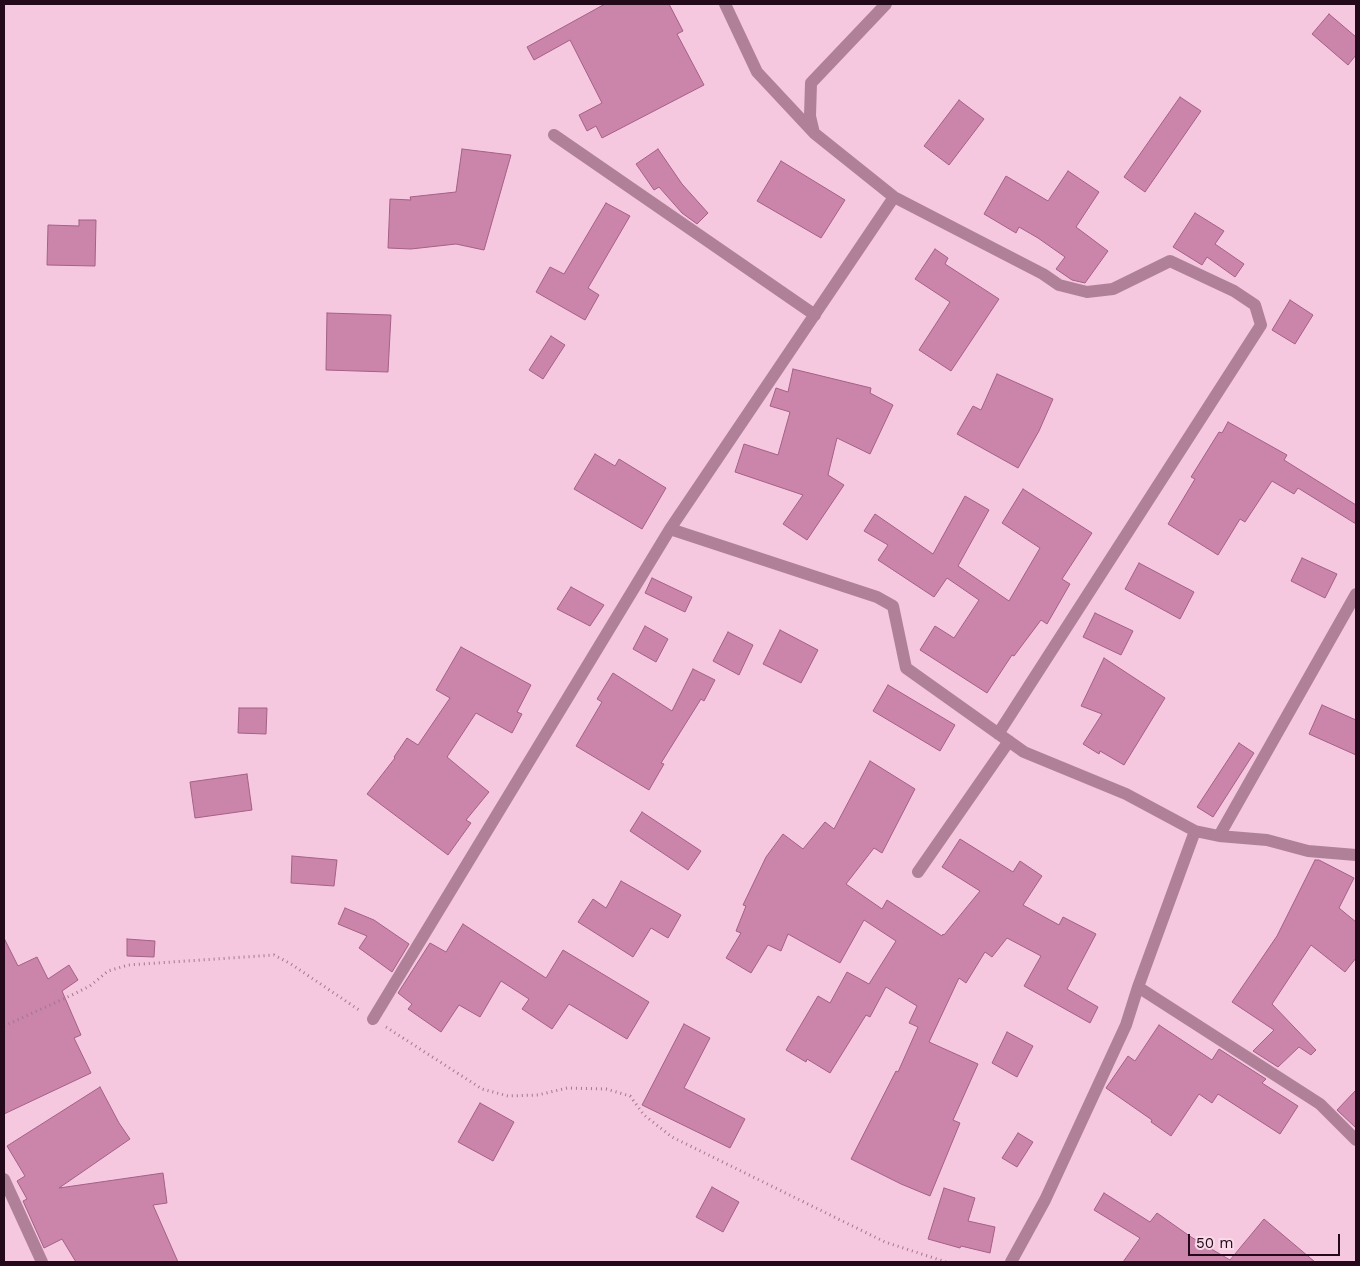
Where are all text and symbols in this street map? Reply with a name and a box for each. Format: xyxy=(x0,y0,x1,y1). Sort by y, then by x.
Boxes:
scale bar xyxy=(1190,1224,1342,1256)
text: 50 m xyxy=(1196,1234,1233,1252)

